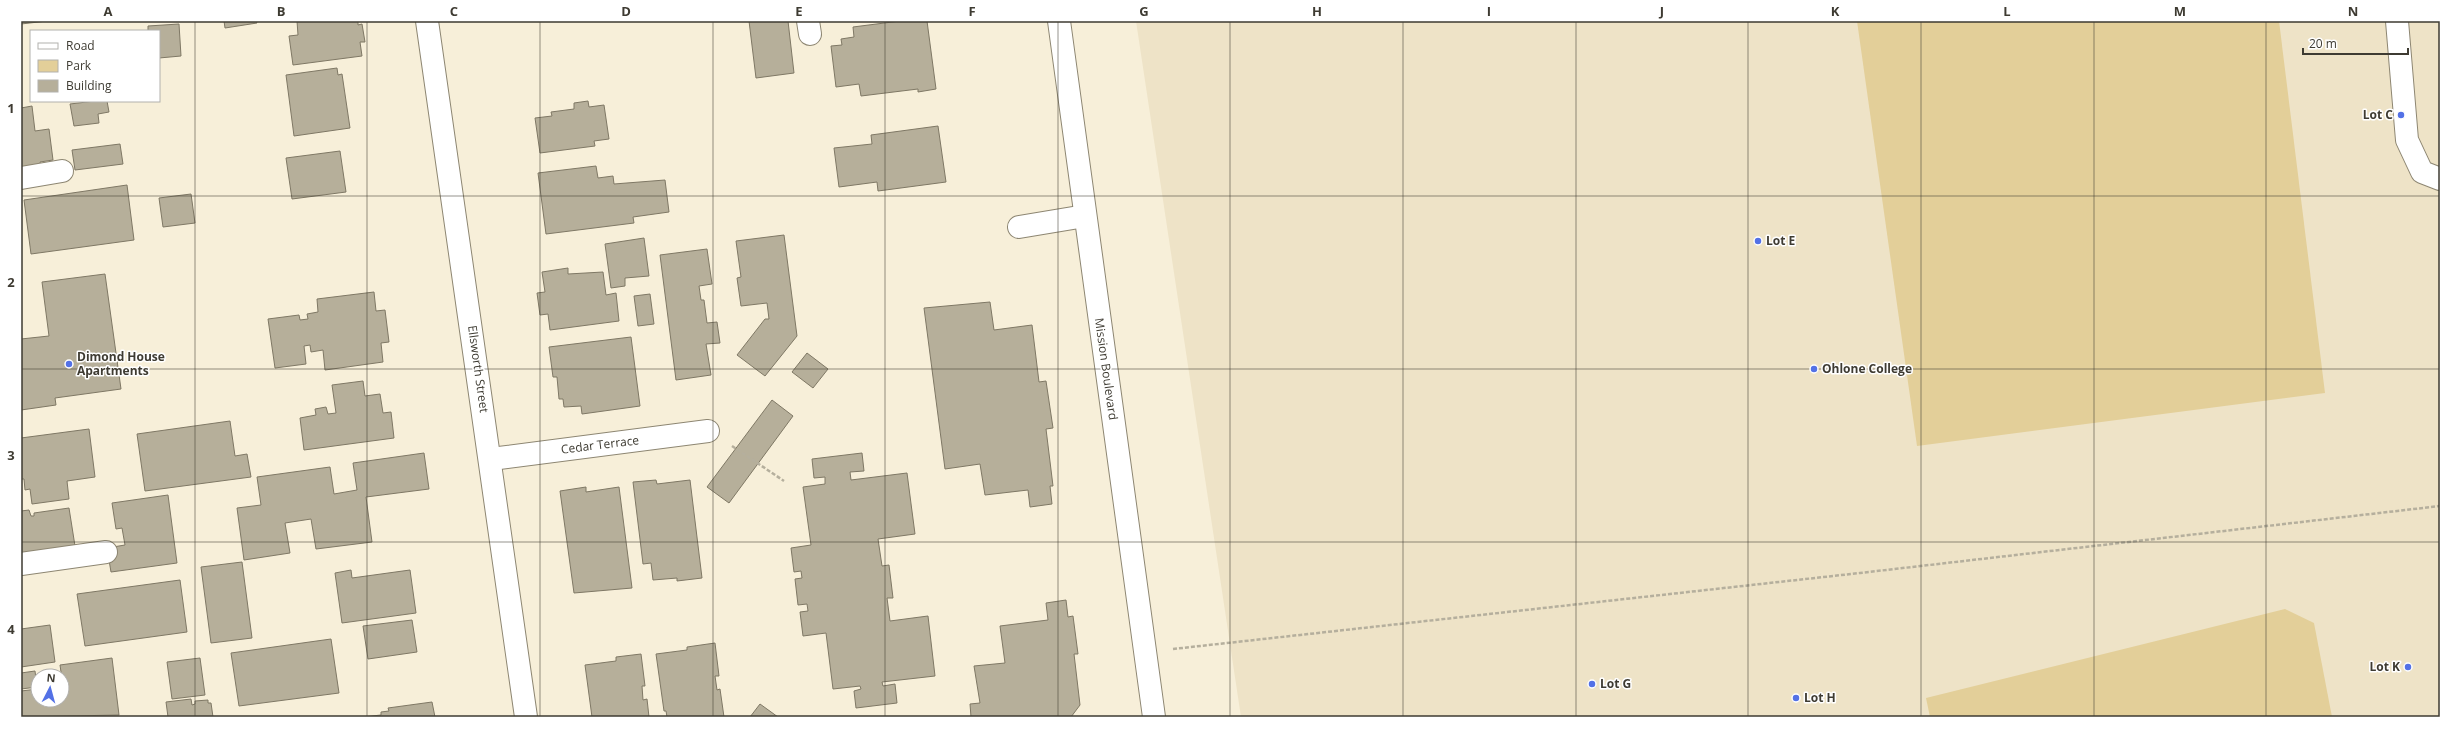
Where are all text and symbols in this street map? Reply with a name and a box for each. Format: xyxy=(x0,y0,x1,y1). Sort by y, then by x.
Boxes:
text: A xyxy=(104,2,113,20)
text: B xyxy=(277,2,286,20)
text: C xyxy=(450,2,458,20)
text: D xyxy=(621,2,631,20)
text: E xyxy=(795,2,803,20)
text: F xyxy=(968,2,976,20)
text: G xyxy=(1139,2,1149,20)
text: H xyxy=(1312,2,1322,20)
text: I xyxy=(1487,2,1491,20)
text: J xyxy=(1659,2,1664,20)
text: K xyxy=(1831,2,1840,20)
text: L xyxy=(2003,2,2011,20)
text: M xyxy=(2174,2,2186,20)
text: N xyxy=(2348,2,2358,20)
legend xyxy=(30,30,160,102)
scale bar xyxy=(2303,30,2408,56)
text: 20 m xyxy=(2309,35,2337,52)
text: Road xyxy=(66,37,95,54)
text: Park xyxy=(66,57,92,74)
text: Building xyxy=(66,77,112,94)
text: 1 xyxy=(7,99,15,117)
place label: Lot C xyxy=(2363,106,2393,123)
marker: Lot C xyxy=(2396,110,2406,120)
place label: Lot E xyxy=(1766,232,1796,249)
marker: Lot E xyxy=(1753,236,1763,246)
text: 2 xyxy=(7,273,15,291)
street label: Mission Boulevard xyxy=(1091,317,1122,421)
street label: Ellsworth Street xyxy=(464,324,493,414)
place label: Dimond House Apartments xyxy=(77,348,165,379)
marker: Dimond House Apartments xyxy=(64,359,74,369)
place label: Ohlone College xyxy=(1822,360,1912,377)
marker: Ohlone College xyxy=(1809,364,1819,374)
street label: Cedar Terrace xyxy=(560,431,640,458)
text: 3 xyxy=(7,446,15,464)
text: 4 xyxy=(7,620,15,638)
place label: Lot K xyxy=(2369,658,2400,675)
marker: Lot K xyxy=(2403,662,2413,672)
north arrow xyxy=(30,668,70,708)
text: N xyxy=(46,670,56,685)
place label: Lot G xyxy=(1600,675,1631,692)
marker: Lot G xyxy=(1587,679,1597,689)
place label: Lot H xyxy=(1804,689,1836,706)
marker: Lot H xyxy=(1791,693,1801,703)

